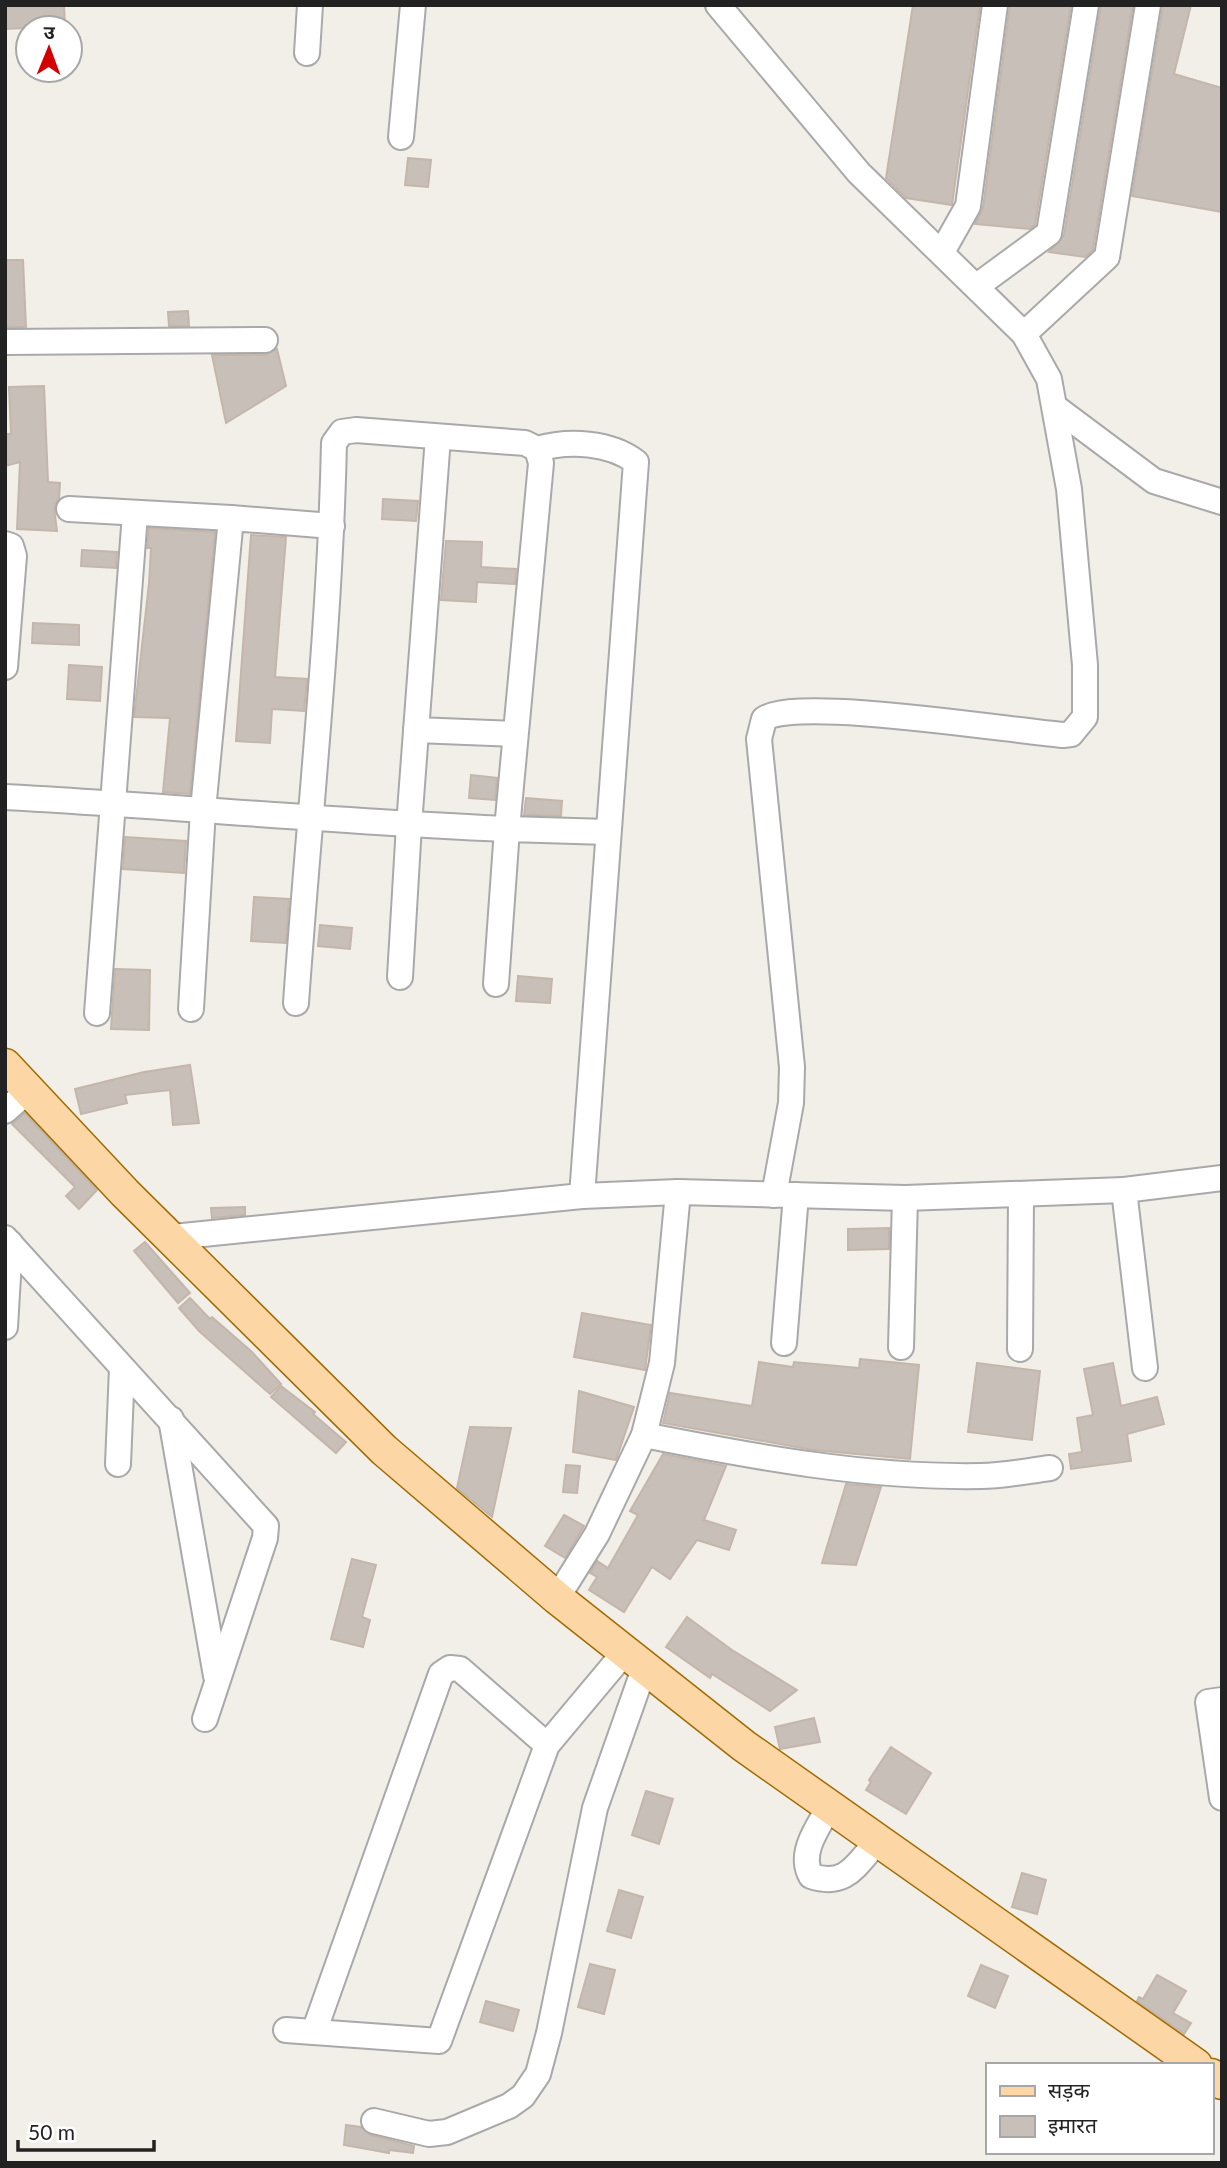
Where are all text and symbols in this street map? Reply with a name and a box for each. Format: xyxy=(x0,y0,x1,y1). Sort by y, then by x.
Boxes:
north arrow xyxy=(14,14,84,84)
text: उ xyxy=(44,20,56,43)
legend xyxy=(986,2063,1213,2154)
text: सड़क xyxy=(1048,2077,1090,2102)
scale bar xyxy=(18,2108,154,2152)
text: इमारत xyxy=(1048,2112,1098,2137)
text: 50 m xyxy=(28,2119,75,2144)

